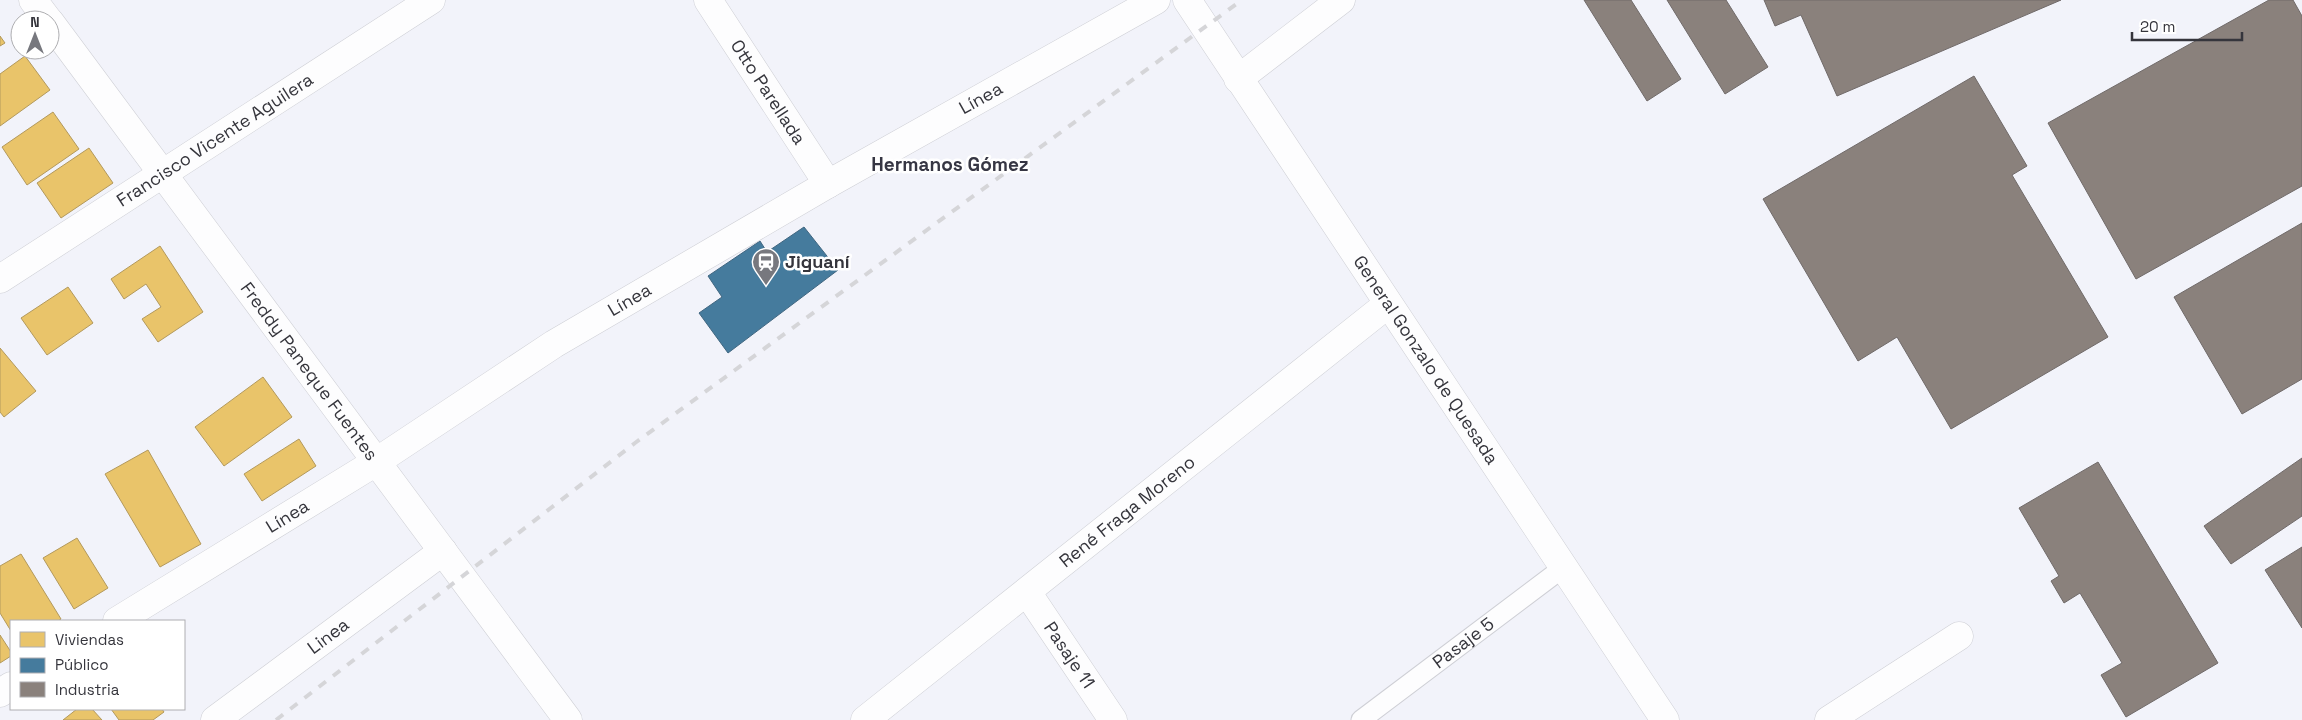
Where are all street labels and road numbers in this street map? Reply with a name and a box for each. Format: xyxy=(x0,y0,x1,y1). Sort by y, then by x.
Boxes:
street label: Otto Parellada xyxy=(726,35,811,149)
street label: Francisco Vicente Aguilera xyxy=(112,67,317,212)
street label: Línea xyxy=(955,76,1006,119)
street label: General Gonzalo de Quesada xyxy=(1349,251,1504,469)
street label: Freddy Paneque Fuentes xyxy=(236,277,383,465)
street label: Línea xyxy=(604,278,655,321)
street label: René Fraga Moreno xyxy=(1054,450,1199,572)
street label: Línea xyxy=(261,494,313,538)
street label: Pasaje 5 xyxy=(1428,612,1498,673)
street label: Linea xyxy=(303,613,353,659)
street label: Pasaje 11 xyxy=(1039,617,1100,693)

